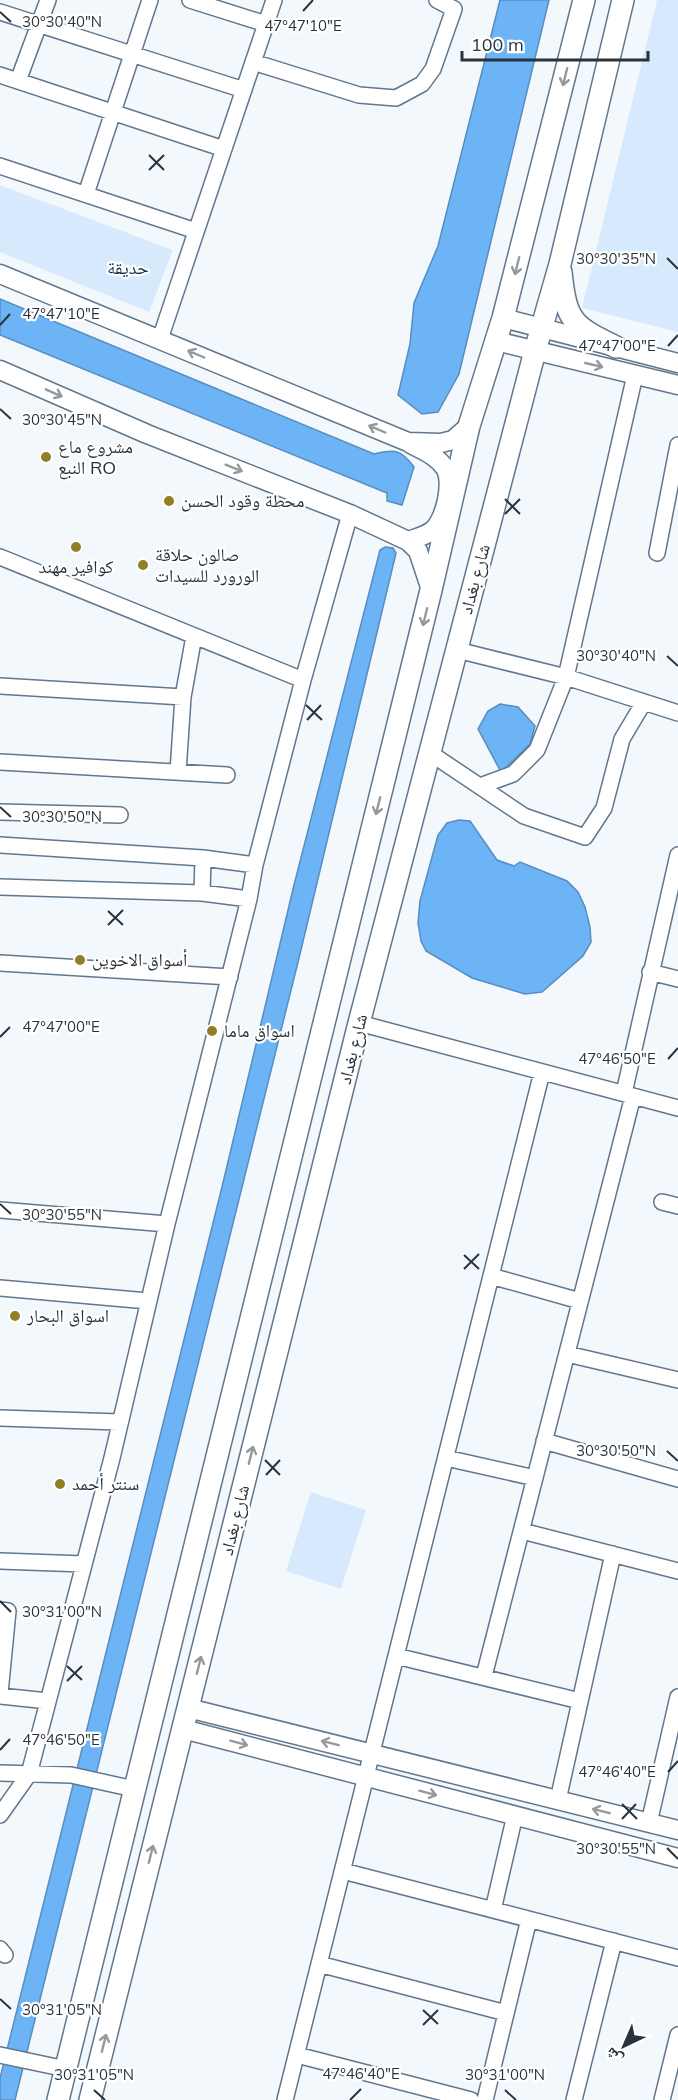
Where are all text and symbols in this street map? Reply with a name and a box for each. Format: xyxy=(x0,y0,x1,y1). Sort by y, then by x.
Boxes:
text: 30°30'40"N xyxy=(22,12,102,31)
text: 47°47'10"E xyxy=(264,16,342,35)
scale bar xyxy=(462,24,648,62)
text: 100 m xyxy=(471,33,524,56)
one-way arrow xyxy=(558,67,570,86)
text: 30°30'35"N xyxy=(576,249,656,268)
park label: حديقة xyxy=(107,256,149,279)
one-way arrow xyxy=(510,256,522,275)
text: 47°47'10"E xyxy=(22,304,100,323)
text: 47°47'00"E xyxy=(578,336,656,355)
one-way arrow xyxy=(188,348,206,359)
one-way arrow xyxy=(584,360,603,372)
one-way arrow xyxy=(44,388,62,399)
text: 30°30'45"N xyxy=(22,410,102,429)
one-way arrow xyxy=(368,423,386,434)
place label: مشروع ماع النبع RO xyxy=(58,435,133,480)
marker: مشروع ماع النبع RO xyxy=(39,450,53,464)
one-way arrow xyxy=(224,463,242,474)
place label: محطة وقود الحسن xyxy=(181,489,304,512)
marker: محطة وقود الحسن xyxy=(162,494,176,508)
marker: كوافير مهند xyxy=(69,540,83,554)
street label: شارع بغداد xyxy=(454,541,495,616)
place label: صالون حلاقة الورورد للسيدات xyxy=(155,543,259,587)
place label: كوافير مهند xyxy=(38,555,114,578)
marker: صالون حلاقة الورورد للسيدات xyxy=(136,558,150,572)
one-way arrow xyxy=(418,607,430,626)
text: 30°30'40"N xyxy=(576,646,656,665)
one-way arrow xyxy=(371,796,383,815)
text: 30°30'50"N xyxy=(22,807,102,826)
place label: أسواق الاخوين xyxy=(92,948,187,971)
marker: أسواق الاخوين xyxy=(73,953,87,967)
street label: شارع بغداد xyxy=(333,1011,372,1086)
text: 47°47'00"E xyxy=(22,1017,100,1036)
place label: اسواق ماما xyxy=(224,1019,295,1042)
marker: اسواق ماما xyxy=(205,1024,219,1038)
text: 47°46'50"E xyxy=(578,1049,656,1068)
text: 30°30'55"N xyxy=(22,1205,102,1224)
place label: اسواق البحار xyxy=(26,1304,109,1327)
marker: اسواق البحار xyxy=(8,1309,22,1323)
text: 30°30'50"N xyxy=(576,1441,656,1460)
one-way arrow xyxy=(246,1446,257,1465)
place label: سنتر أحمد xyxy=(72,1472,139,1495)
marker: سنتر أحمد xyxy=(53,1477,67,1491)
street label: شارع بغداد xyxy=(215,1482,254,1557)
text: 30°31'00"N xyxy=(22,1602,102,1621)
one-way arrow xyxy=(193,1656,205,1675)
text: 47°46'50"E xyxy=(22,1730,100,1749)
one-way arrow xyxy=(321,1737,340,1749)
one-way arrow xyxy=(230,1738,249,1750)
text: 47°46'40"E xyxy=(578,1762,656,1781)
one-way arrow xyxy=(418,1787,437,1799)
one-way arrow xyxy=(592,1804,611,1816)
text: 30°30'55"N xyxy=(576,1839,656,1858)
one-way arrow xyxy=(146,1845,158,1864)
text: 30°31'05"N xyxy=(22,2000,102,2019)
north arrow xyxy=(594,2016,654,2076)
one-way arrow xyxy=(99,2034,111,2053)
text: ش xyxy=(601,2044,627,2070)
text: 47°46'40"E xyxy=(322,2064,400,2083)
text: 30°31'05"N xyxy=(54,2065,134,2084)
text: 30°31'00"N xyxy=(465,2065,545,2084)

